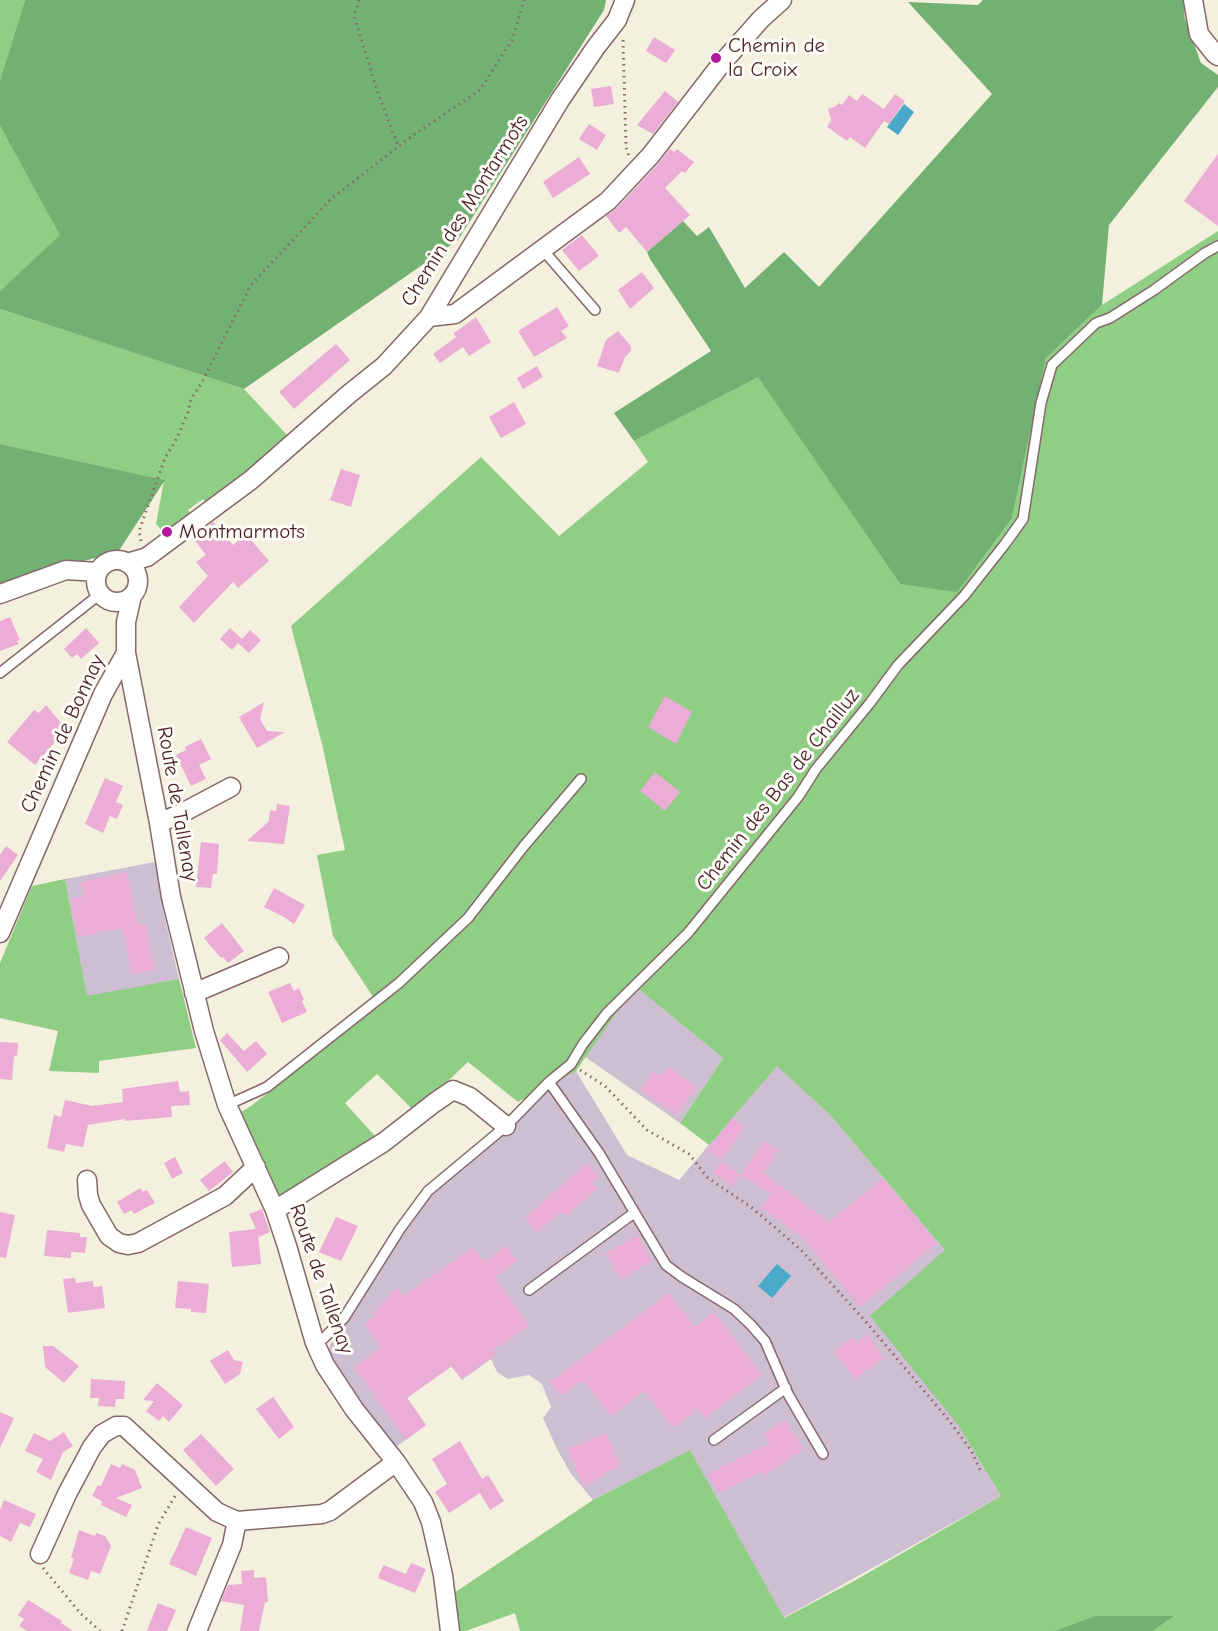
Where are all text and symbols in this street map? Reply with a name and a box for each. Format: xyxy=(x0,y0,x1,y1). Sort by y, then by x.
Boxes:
place label: Chemin de la Croix xyxy=(728,33,825,83)
marker: Chemin de la Croix xyxy=(709,51,723,65)
street label: Chemin des Montarmots xyxy=(396,111,534,311)
place label: Montmarmots xyxy=(179,519,305,545)
marker: Montmarmots xyxy=(160,525,174,539)
street label: Chemin de Bonnay xyxy=(15,651,111,817)
street label: Chemin des Bas de Chailluz xyxy=(691,684,865,896)
street label: Route de Tallenay xyxy=(151,724,203,884)
street label: Route de Tallenay xyxy=(284,1201,358,1357)

